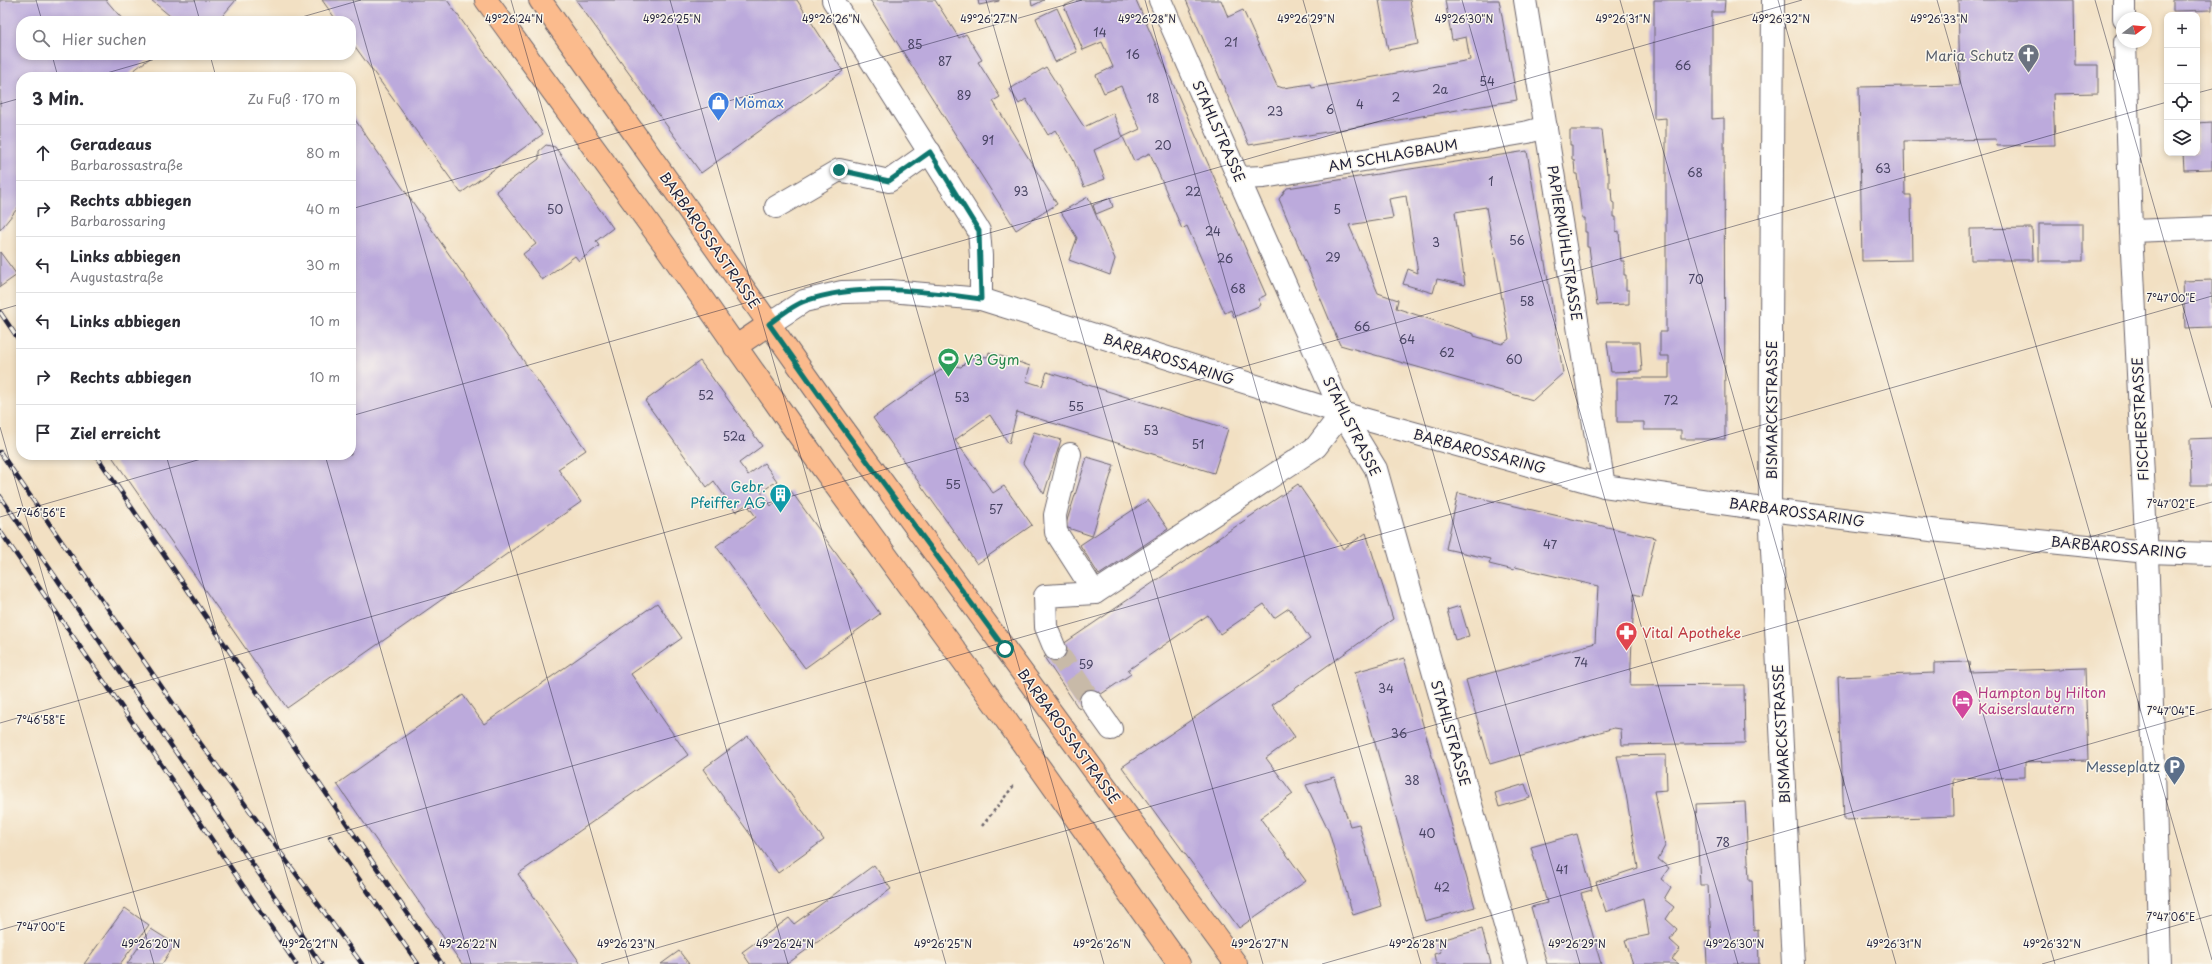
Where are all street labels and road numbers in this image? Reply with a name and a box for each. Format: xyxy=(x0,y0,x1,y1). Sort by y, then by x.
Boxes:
street label: STAHLSTRASSE xyxy=(1187,77,1251,185)
street label: AM SCHLAGBAUM xyxy=(1327,133,1459,177)
street label: PAPIERMÜHLSTRASSE xyxy=(1542,164,1588,322)
street label: BARBAROSSASTRASSE xyxy=(655,167,765,313)
street label: BARBAROSSARING xyxy=(1101,328,1237,390)
street label: BISMARCKSTRASSE xyxy=(1761,340,1782,480)
street label: FISCHERSTRASSE xyxy=(2126,357,2154,481)
street label: STAHLSTRASSE xyxy=(1318,372,1386,480)
street label: BARBAROSSARING xyxy=(1411,423,1549,479)
street label: BARBAROSSARING xyxy=(1728,492,1866,532)
street label: BARBAROSSARING xyxy=(2050,531,2188,563)
street label: BARBAROSSASTRASSE xyxy=(1013,664,1125,808)
street label: BISMARCKSTRASSE xyxy=(1767,664,1795,804)
street label: STAHLSTRASSE xyxy=(1426,677,1476,789)

